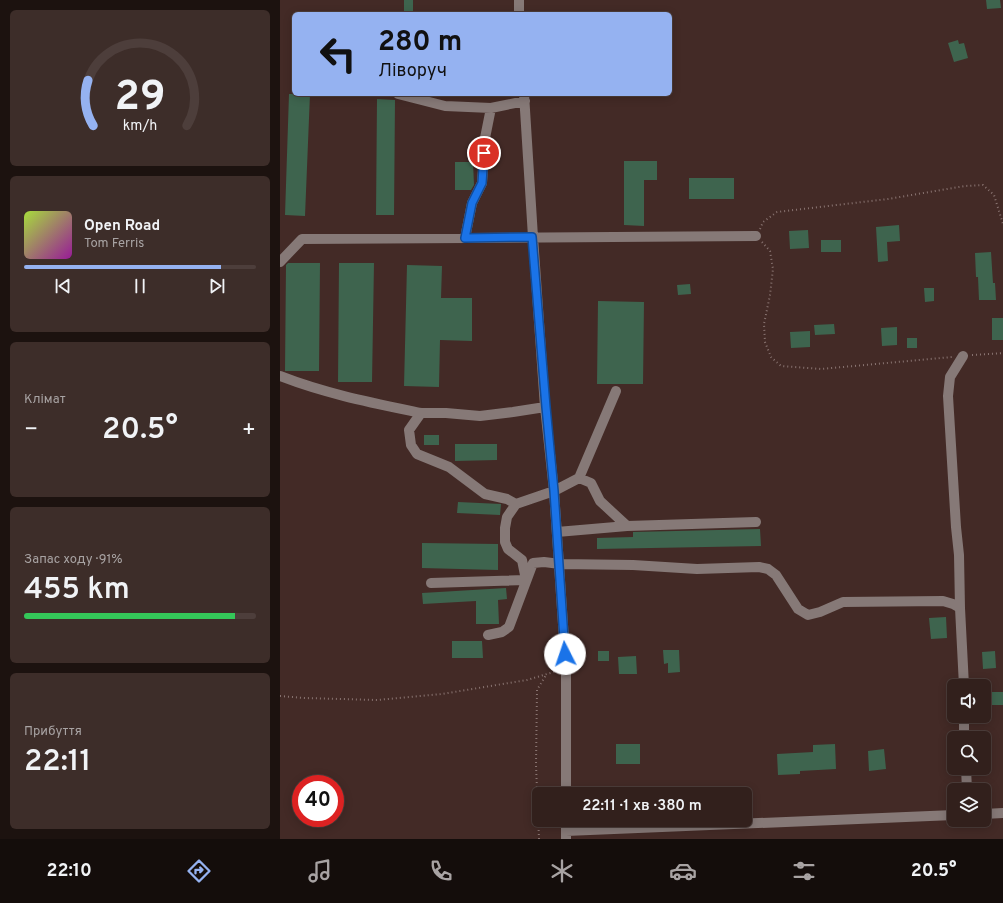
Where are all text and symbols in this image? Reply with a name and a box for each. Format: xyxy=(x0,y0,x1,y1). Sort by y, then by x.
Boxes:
text: 280 m xyxy=(378,25,462,61)
icon: left xyxy=(312,28,364,80)
text: Ліворуч xyxy=(378,60,447,83)
text: 29 xyxy=(115,72,166,125)
text: km/h xyxy=(123,116,157,134)
pin xyxy=(467,136,501,170)
icon: arrive xyxy=(473,142,495,164)
text: Open Road xyxy=(84,217,160,236)
text: Tom Ferris xyxy=(84,236,144,252)
icon: previous xyxy=(52,275,74,297)
icon: pause xyxy=(129,275,151,297)
icon: next xyxy=(206,275,228,297)
text: Клімат xyxy=(24,392,66,408)
text: 20.5° xyxy=(102,412,178,449)
text: − xyxy=(24,417,38,444)
text: + xyxy=(242,417,256,444)
text: Запас ходу · 91% xyxy=(24,552,123,568)
text: 455 km xyxy=(24,572,130,609)
position arrow xyxy=(544,633,586,675)
map controls xyxy=(947,679,991,827)
button: sound xyxy=(947,679,991,723)
text: Прибуття xyxy=(24,724,82,740)
button: search xyxy=(947,731,991,775)
text: 22:11 xyxy=(24,744,91,781)
speed limit sign: 40 xyxy=(292,775,344,827)
button: layers xyxy=(947,783,991,827)
text: 22:11 · 1 хв · 380 m xyxy=(582,797,702,816)
icon: directions xyxy=(185,857,213,885)
icon: music xyxy=(306,857,334,885)
icon: phone xyxy=(427,857,455,885)
icon: climate xyxy=(548,857,576,885)
icon: car xyxy=(669,857,697,885)
icon: filters xyxy=(790,857,818,885)
text: 22:10 xyxy=(46,860,92,883)
text: 20.5° xyxy=(911,860,956,883)

